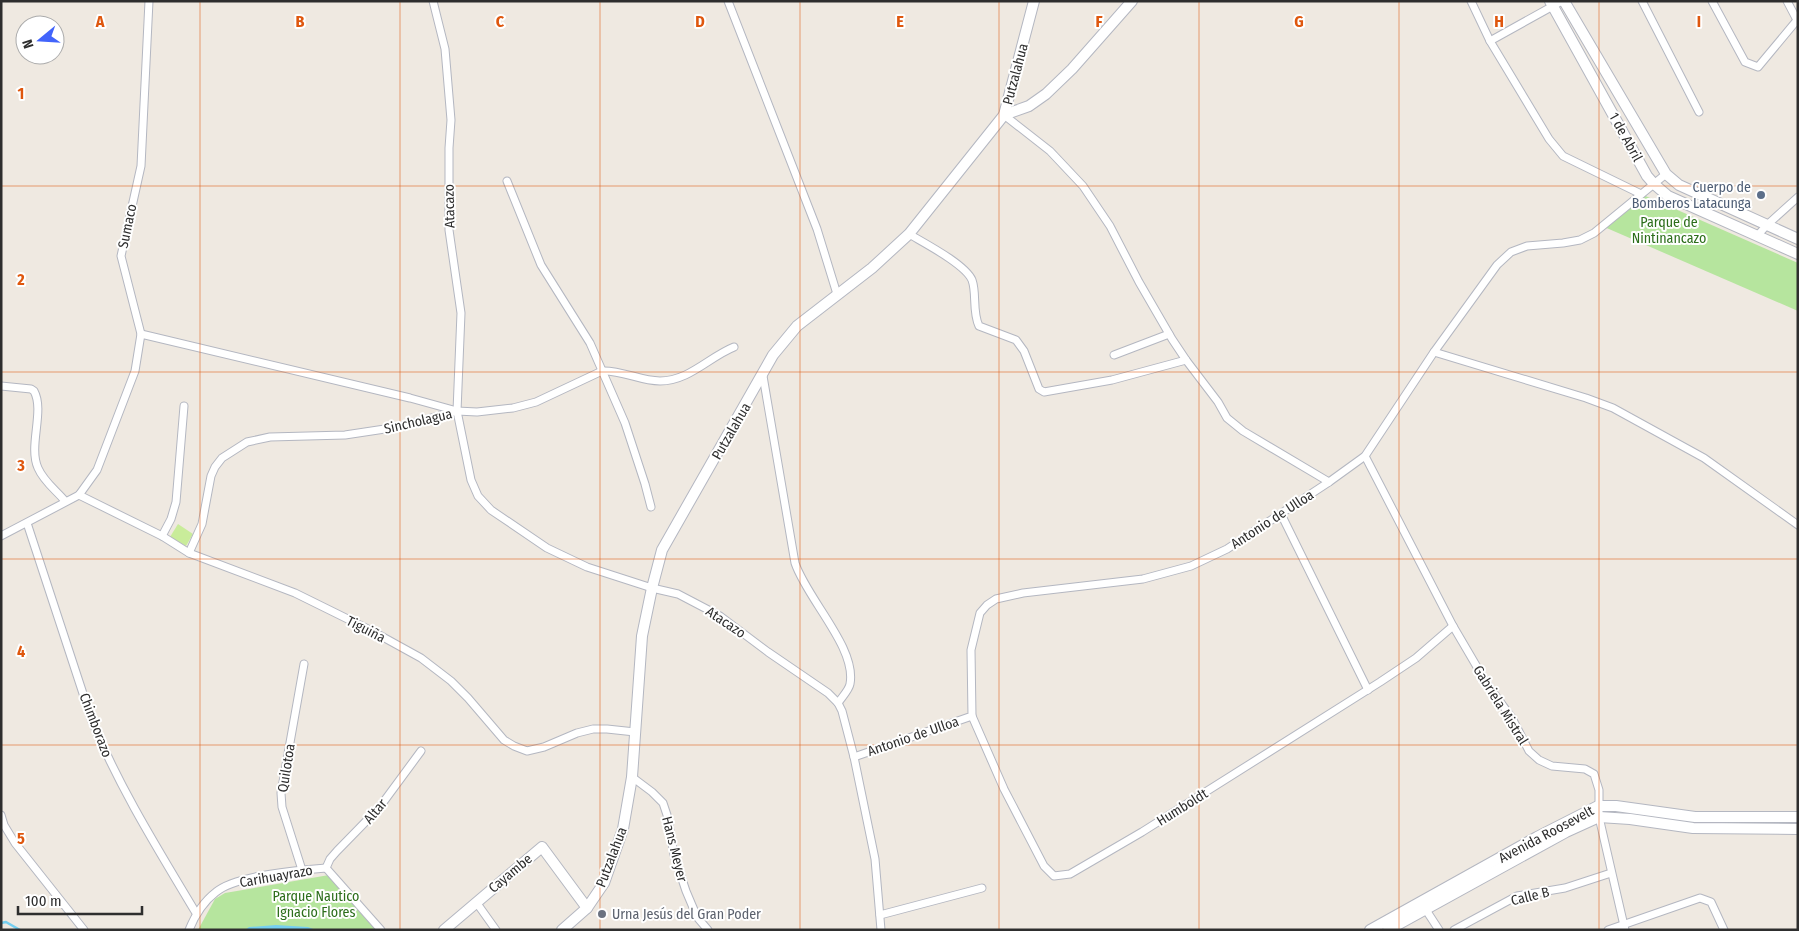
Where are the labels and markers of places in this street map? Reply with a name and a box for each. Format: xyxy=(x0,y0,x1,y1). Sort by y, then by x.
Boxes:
place label: Cuerpo de Bomberos Latacunga xyxy=(1632,179,1751,212)
marker: Cuerpo de Bomberos Latacunga xyxy=(1755,189,1767,201)
place label: Urna Jesús del Gran Poder xyxy=(612,906,761,923)
marker: Urna Jesús del Gran Poder xyxy=(596,908,608,920)

